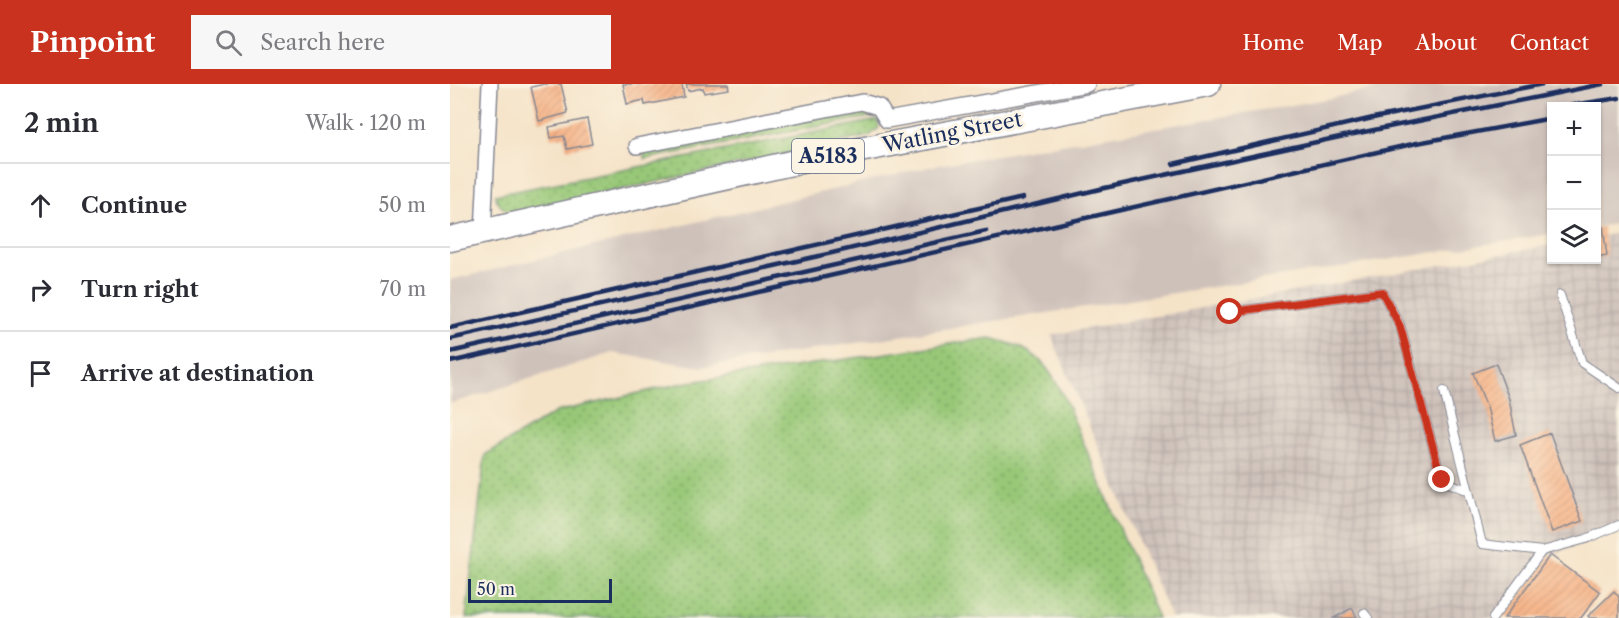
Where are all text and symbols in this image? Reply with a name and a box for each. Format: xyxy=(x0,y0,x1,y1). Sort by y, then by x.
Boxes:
search box xyxy=(191,15,611,69)
text: Pinpoint xyxy=(30,25,155,59)
icon: search xyxy=(212,26,245,59)
text: Search here xyxy=(260,29,385,56)
text: Home xyxy=(1243,30,1304,55)
text: Map xyxy=(1337,30,1382,55)
text: About xyxy=(1415,30,1477,55)
text: Contact xyxy=(1510,30,1589,55)
map controls xyxy=(1547,102,1601,264)
button: + xyxy=(1547,102,1601,156)
street label: Watling Street xyxy=(879,106,1024,158)
text: 2 min xyxy=(24,107,99,139)
text: Walk · 120 m xyxy=(305,111,426,135)
road number: A5183 xyxy=(792,139,864,173)
button: − xyxy=(1547,156,1601,210)
icon: ahead xyxy=(24,189,57,222)
text: Continue xyxy=(81,192,187,219)
text: 50 m xyxy=(379,193,426,217)
button: layers xyxy=(1547,210,1601,264)
icon: right xyxy=(24,273,57,306)
text: Turn right xyxy=(81,276,199,303)
text: 70 m xyxy=(380,277,426,301)
route start xyxy=(1216,298,1242,324)
icon: arrive xyxy=(24,357,57,390)
text: Arrive at destination xyxy=(81,360,314,387)
route end xyxy=(1428,466,1454,492)
scale bar xyxy=(468,576,612,604)
text: 50 m xyxy=(477,579,515,599)

